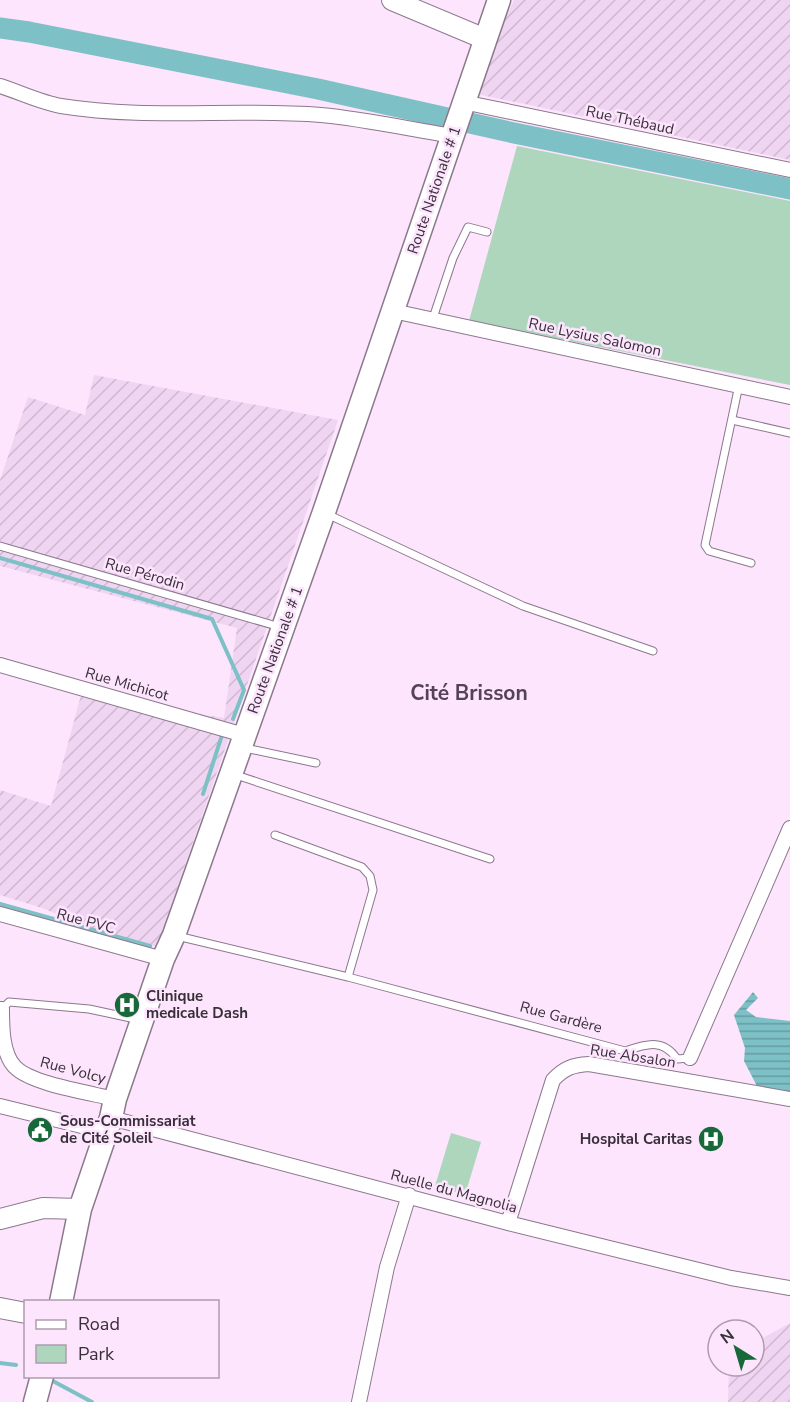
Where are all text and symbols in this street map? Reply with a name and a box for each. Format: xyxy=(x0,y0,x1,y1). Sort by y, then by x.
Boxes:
street label: Rue Thébaud xyxy=(584,101,676,139)
street label: Route Nationale # 1 xyxy=(403,123,465,257)
street label: Rue Lysius Salomon xyxy=(527,313,663,361)
street label: Rue Pérodin xyxy=(103,553,187,595)
street label: Route Nationale # 1 xyxy=(243,583,307,717)
street label: Rue Michicot xyxy=(83,663,172,706)
district label: Cité Brisson xyxy=(410,679,528,707)
street label: Rue PVC xyxy=(54,904,118,938)
place label: Clinique medicale Dash xyxy=(146,986,248,1023)
hospital icon: Clinique medicale Dash xyxy=(112,990,142,1020)
street label: Rue Gardère xyxy=(518,996,604,1038)
street label: Rue Absalon xyxy=(589,1039,677,1073)
street label: Rue Volcy xyxy=(38,1052,108,1088)
place label: Sous-Commissariat de Cité Soleil xyxy=(60,1111,196,1148)
public building icon: Sous-Commissariat de Cité Soleil xyxy=(25,1115,55,1145)
hospital icon: Hospital Caritas xyxy=(696,1124,726,1154)
place label: Hospital Caritas xyxy=(580,1129,692,1149)
street label: Ruelle du Magnolia xyxy=(388,1164,520,1218)
legend xyxy=(24,1300,219,1378)
text: Road xyxy=(78,1312,120,1336)
north arrow xyxy=(706,1318,766,1378)
text: N xyxy=(716,1324,739,1349)
text: Park xyxy=(78,1342,115,1366)

